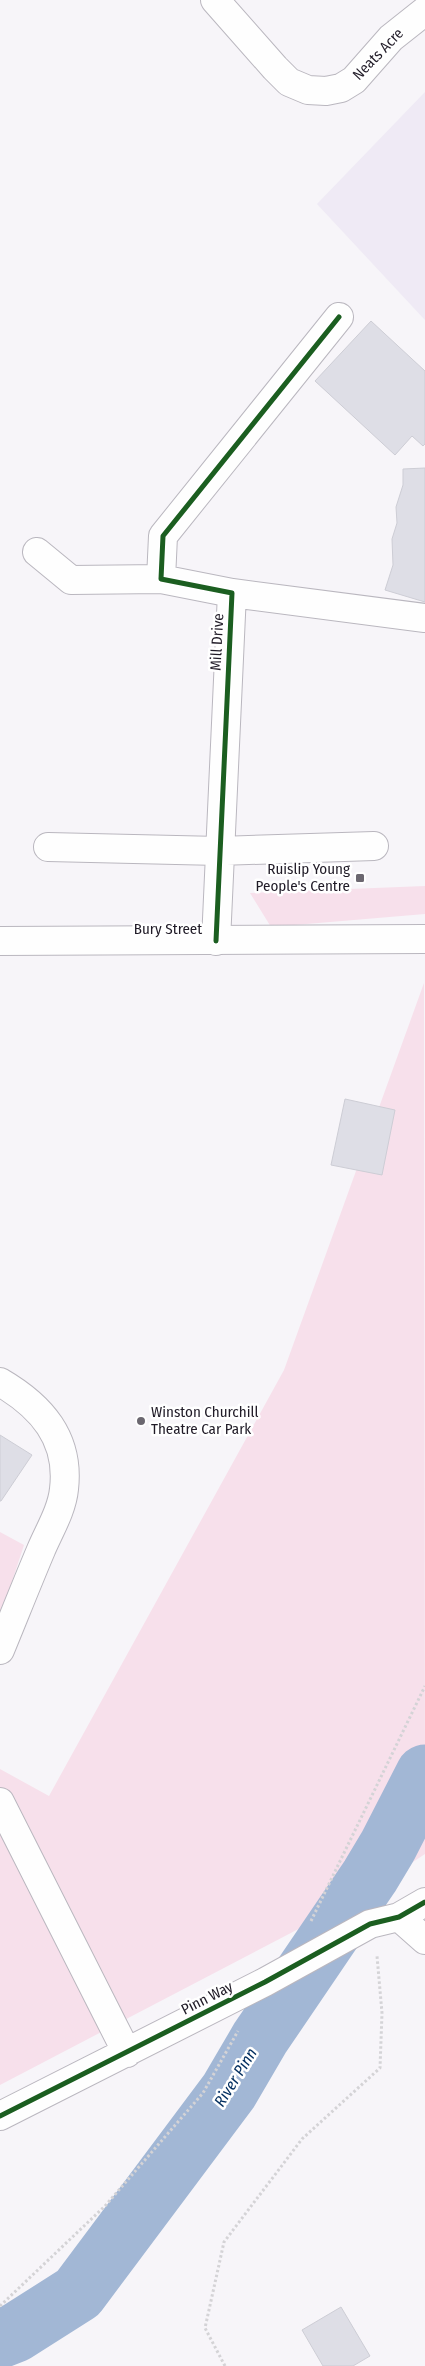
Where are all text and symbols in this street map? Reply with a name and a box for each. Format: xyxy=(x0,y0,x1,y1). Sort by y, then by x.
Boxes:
street label: Neats Acre xyxy=(349,24,407,84)
street label: Mill Drive xyxy=(207,613,227,671)
place label: Ruislip Young People's Centre xyxy=(256,860,350,895)
marker: Ruislip Young People's Centre xyxy=(354,872,366,884)
street label: Bury Street xyxy=(134,920,202,938)
place label: Winston Churchill Theatre Car Park xyxy=(151,1403,258,1438)
marker: Winston Churchill Theatre Car Park xyxy=(135,1415,147,1427)
street label: Pinn Way xyxy=(178,1977,236,2019)
water label: River Pinn xyxy=(210,2044,261,2110)

